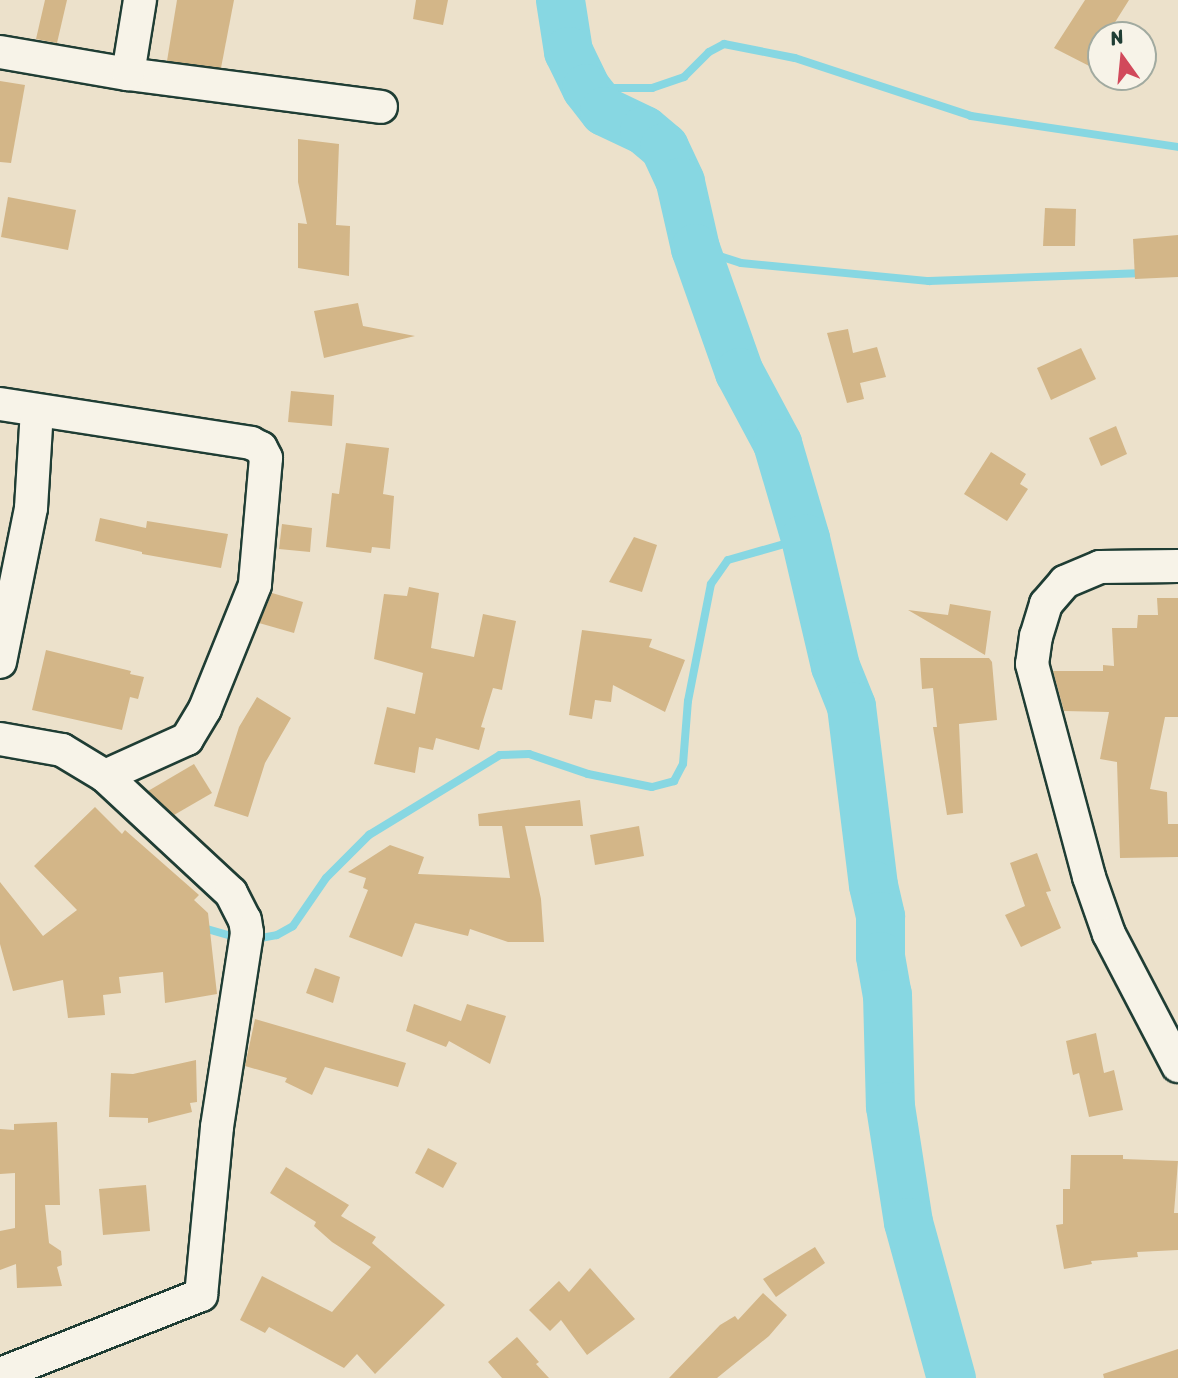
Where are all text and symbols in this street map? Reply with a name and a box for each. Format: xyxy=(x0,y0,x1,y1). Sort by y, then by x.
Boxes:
text: N xyxy=(1106,20,1128,55)
north arrow xyxy=(1087,21,1157,91)

